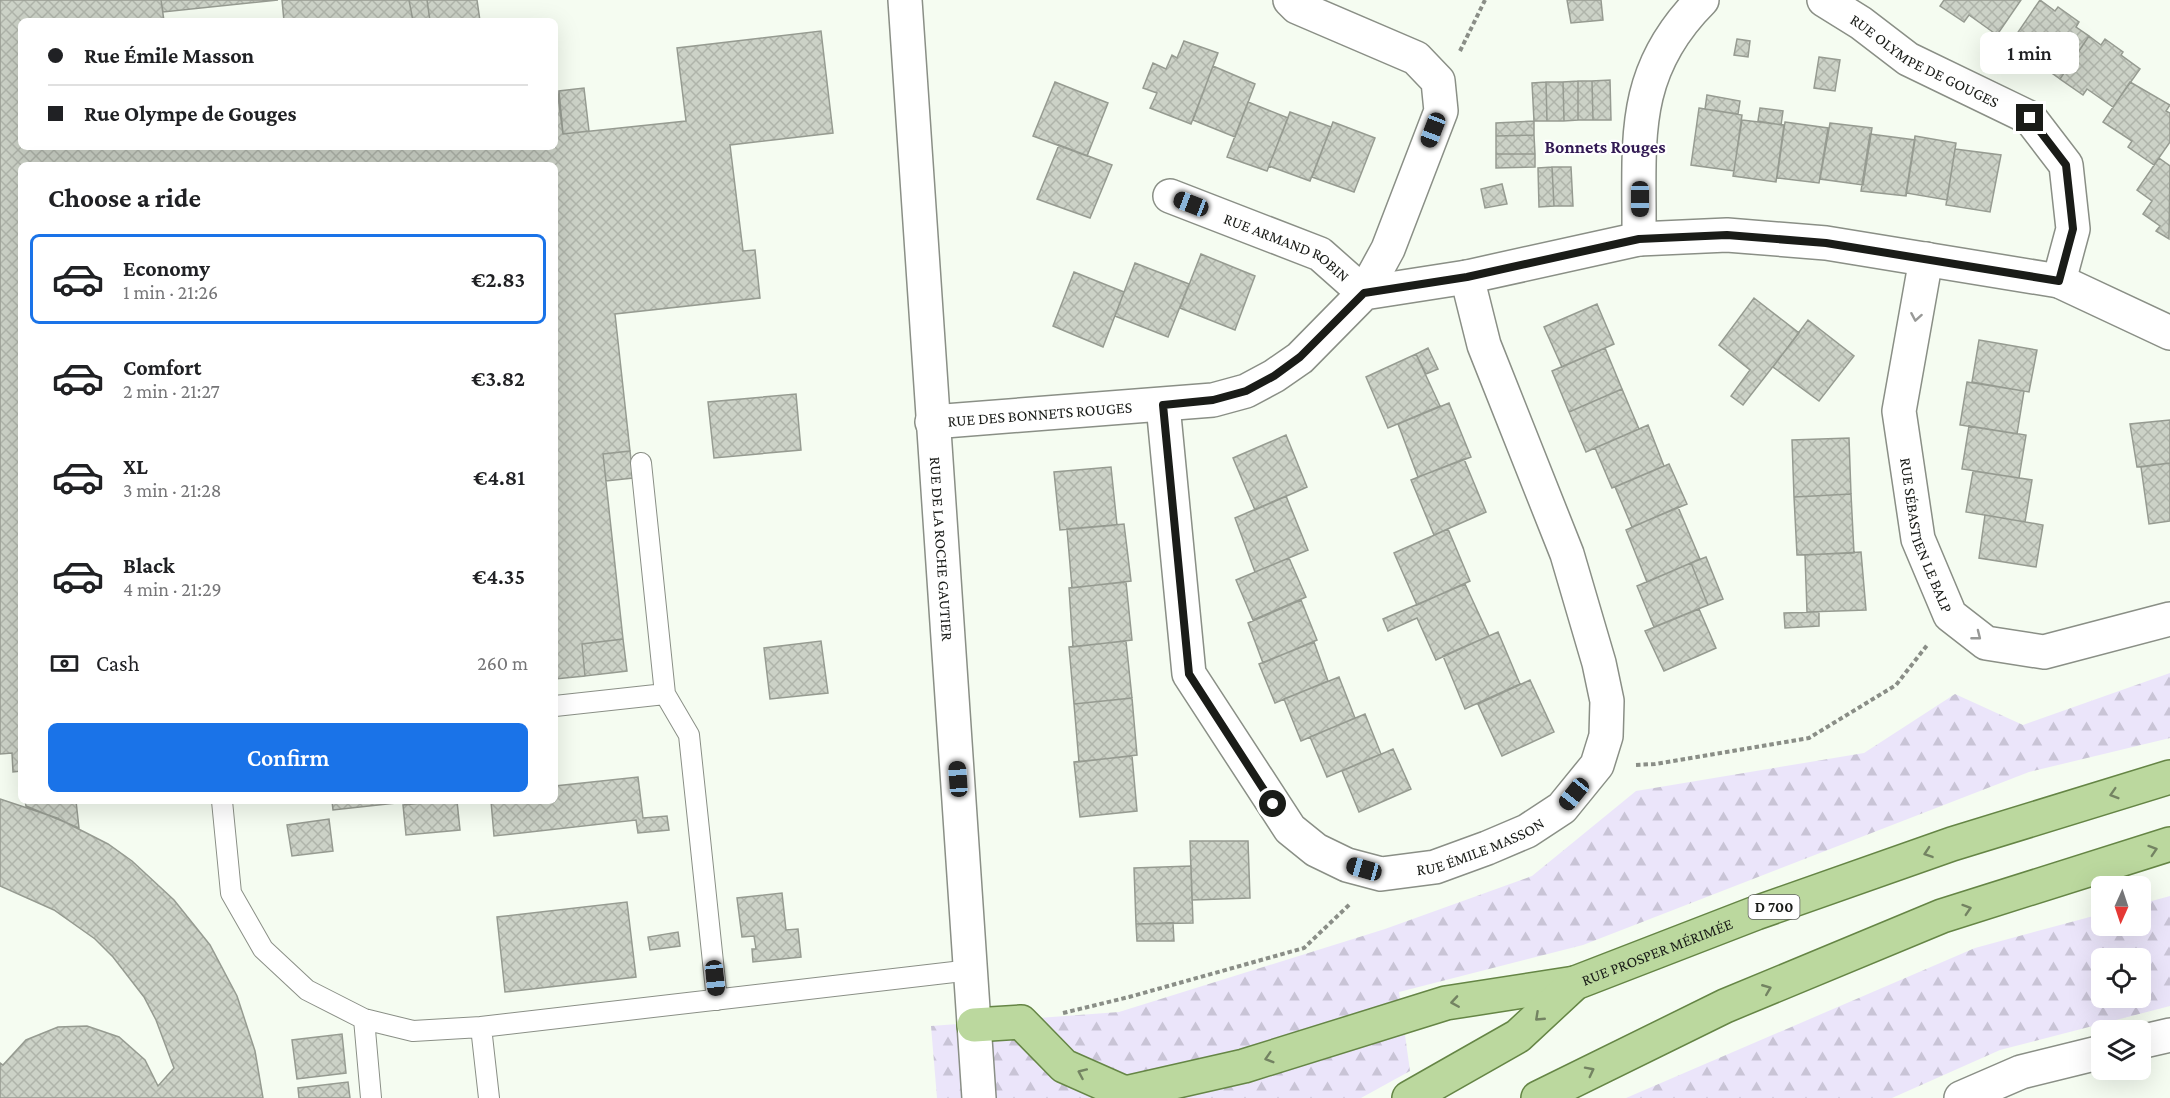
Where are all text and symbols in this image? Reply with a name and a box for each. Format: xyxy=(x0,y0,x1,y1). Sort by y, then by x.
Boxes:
street label: RUE OLYMPE DE GOUGES xyxy=(1848,10,2002,110)
callout: 1 min xyxy=(1980,31,2080,73)
text: 1 min xyxy=(2007,42,2052,64)
text: Rue Émile Masson xyxy=(84,43,254,68)
text: Rue Olympe de Gouges xyxy=(84,101,296,126)
route end xyxy=(2016,104,2043,131)
car xyxy=(1418,110,1448,150)
district label: Bonnets Rouges xyxy=(1544,137,1666,157)
car xyxy=(1631,181,1649,217)
text: Choose a ride xyxy=(48,183,201,213)
car xyxy=(1171,189,1211,219)
street label: RUE ARMAND ROBIN xyxy=(1222,209,1353,285)
icon: car xyxy=(51,252,105,306)
text: Economy xyxy=(123,256,210,281)
text: €2.83 xyxy=(471,267,525,292)
text: 1 min · 21:26 xyxy=(123,281,218,303)
one-way arrow xyxy=(1910,311,1923,321)
icon: car xyxy=(51,351,105,405)
text: Comfort xyxy=(123,355,201,380)
text: €3.82 xyxy=(471,366,525,391)
text: 2 min · 21:27 xyxy=(123,380,220,402)
street label: RUE DES BONNETS ROUGES xyxy=(947,398,1133,429)
icon: car xyxy=(51,450,105,504)
text: XL xyxy=(123,454,148,479)
street label: RUE DE LA ROCHE GAUTIER xyxy=(927,456,957,642)
street label: RUE SÉBASTIEN LE BALP xyxy=(1897,456,1956,615)
text: €4.81 xyxy=(473,465,525,490)
text: 3 min · 21:28 xyxy=(123,479,222,501)
icon: car xyxy=(51,549,105,603)
text: Black xyxy=(123,553,175,578)
text: €4.35 xyxy=(472,564,525,589)
text: 4 min · 21:29 xyxy=(123,578,222,600)
one-way arrow xyxy=(1970,628,1981,639)
icon: cash xyxy=(48,647,81,680)
text: Cash xyxy=(96,651,140,676)
text: 260 m xyxy=(477,652,528,674)
button: Confirm xyxy=(48,723,528,792)
car xyxy=(948,760,968,798)
car xyxy=(1556,774,1592,814)
one-way arrow xyxy=(2109,787,2120,799)
route start xyxy=(1259,790,1286,817)
street label: RUE ÉMILE MASSON xyxy=(1415,814,1547,878)
one-way arrow xyxy=(1923,845,1934,858)
one-way arrow xyxy=(2147,845,2158,857)
car xyxy=(1344,855,1384,883)
north arrow xyxy=(2091,876,2151,936)
map controls xyxy=(2091,876,2151,1080)
road number: D 700 xyxy=(1748,895,1800,919)
one-way arrow xyxy=(1961,903,1972,916)
street label: RUE PROSPER MÉRIMÉE xyxy=(1579,914,1735,988)
button: locate xyxy=(2091,948,2151,1008)
car xyxy=(704,959,726,997)
one-way arrow xyxy=(1760,984,1771,996)
one-way arrow xyxy=(1450,995,1460,1008)
one-way arrow xyxy=(1535,1010,1545,1021)
button: layers xyxy=(2091,1020,2151,1080)
one-way arrow xyxy=(1264,1051,1275,1064)
one-way arrow xyxy=(1584,1067,1595,1079)
one-way arrow xyxy=(1077,1068,1088,1080)

